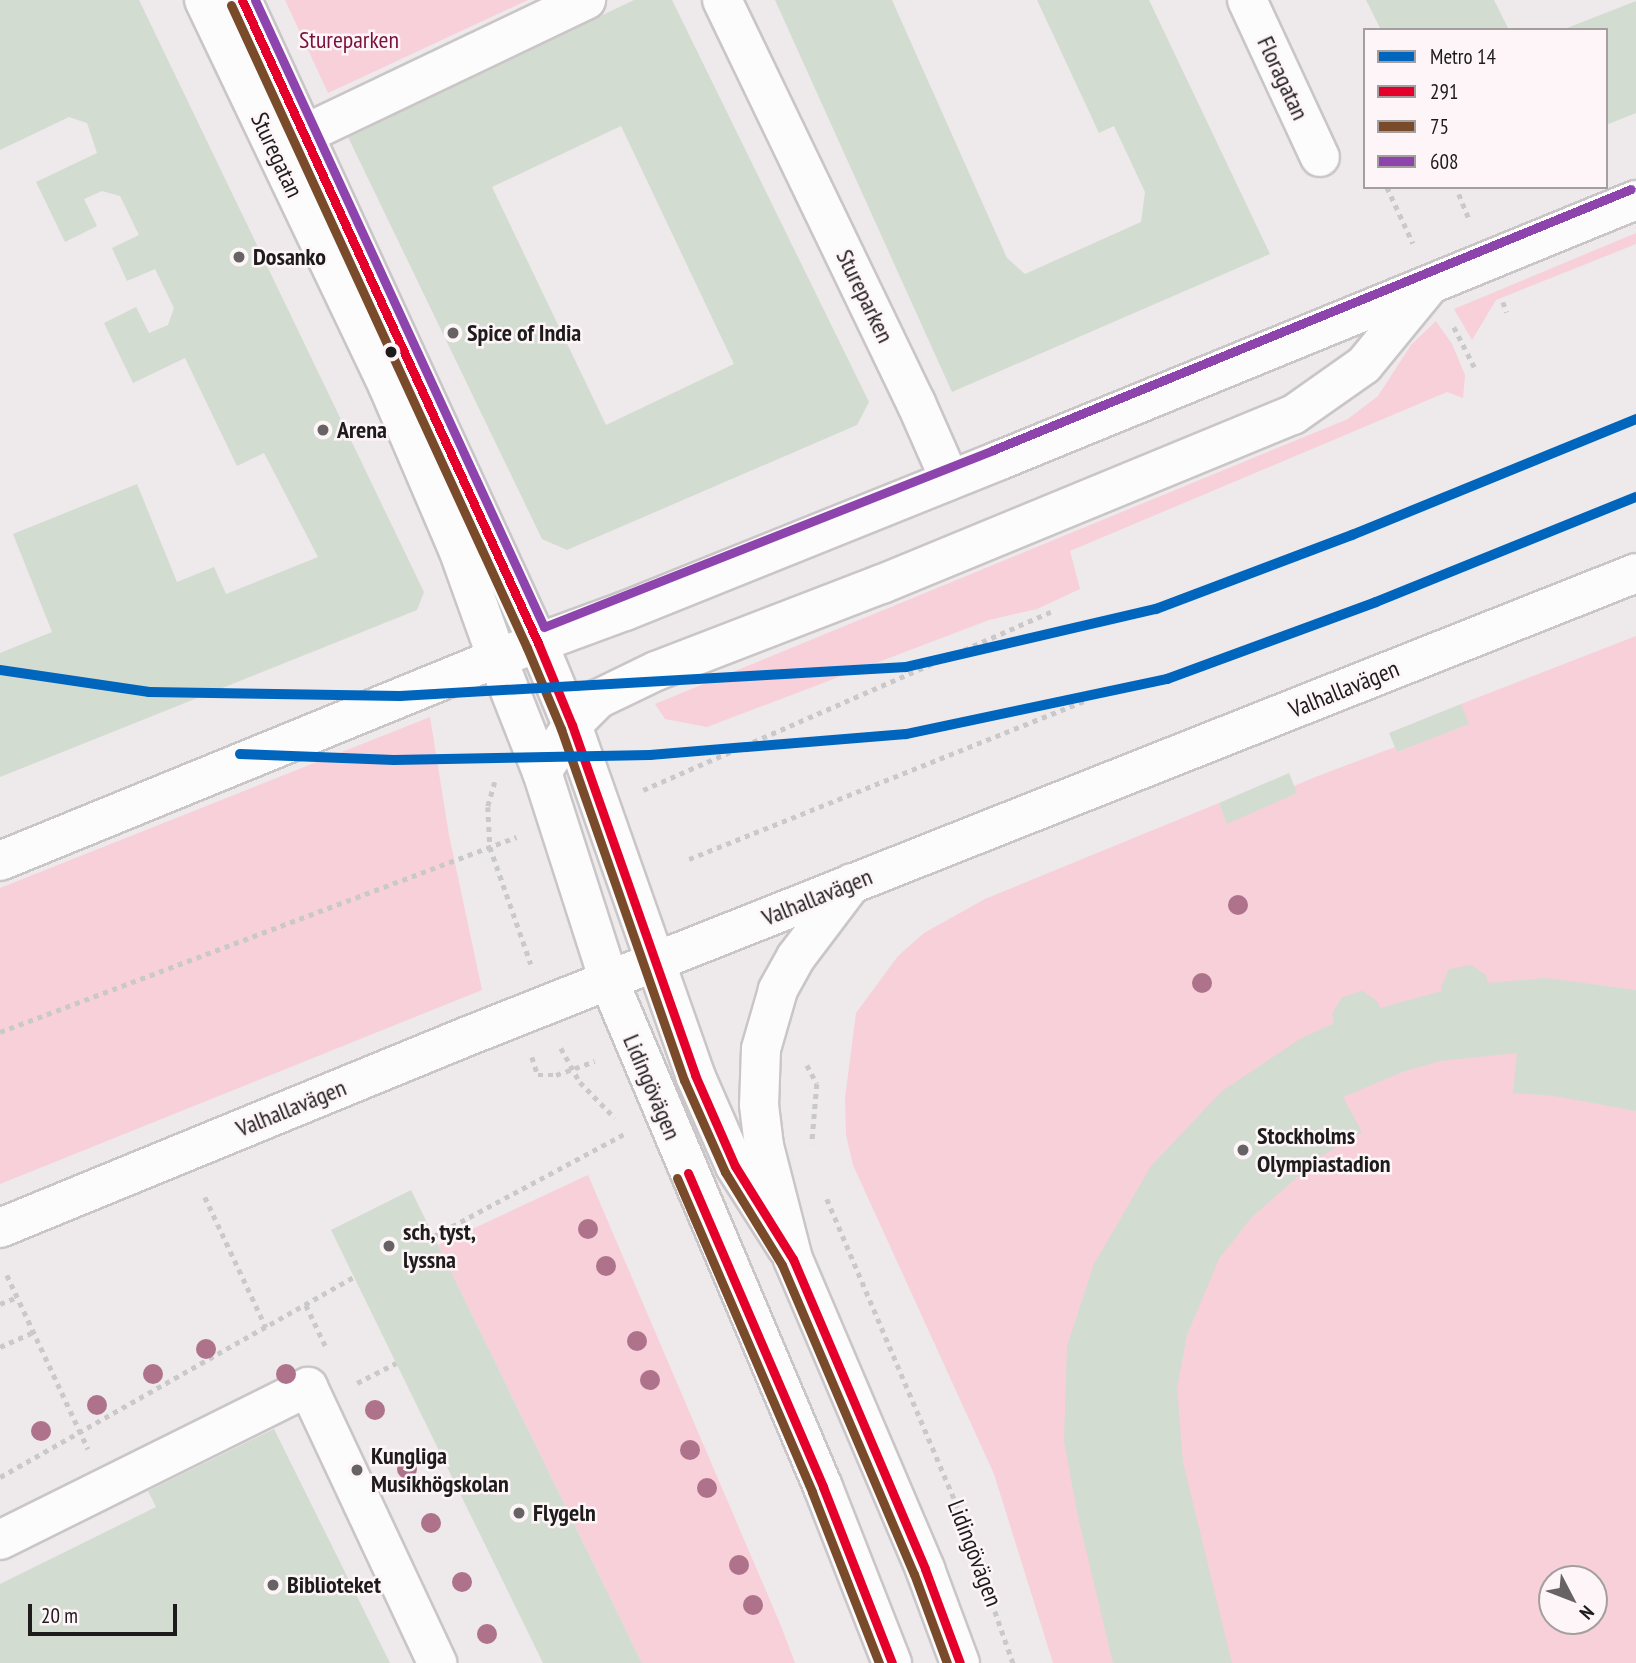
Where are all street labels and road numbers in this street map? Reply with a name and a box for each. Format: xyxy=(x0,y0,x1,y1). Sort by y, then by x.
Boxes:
street label: Floragatan xyxy=(1251,32,1315,124)
street label: Sturegatan xyxy=(245,108,309,202)
street label: Stureparken xyxy=(830,245,900,347)
street label: Valhallavägen xyxy=(1285,654,1403,724)
street label: Valhallavägen xyxy=(758,862,876,932)
street label: Lidingövägen xyxy=(617,1030,687,1144)
street label: Valhallavägen xyxy=(232,1073,350,1143)
street label: Lidingövägen xyxy=(942,1496,1008,1610)

